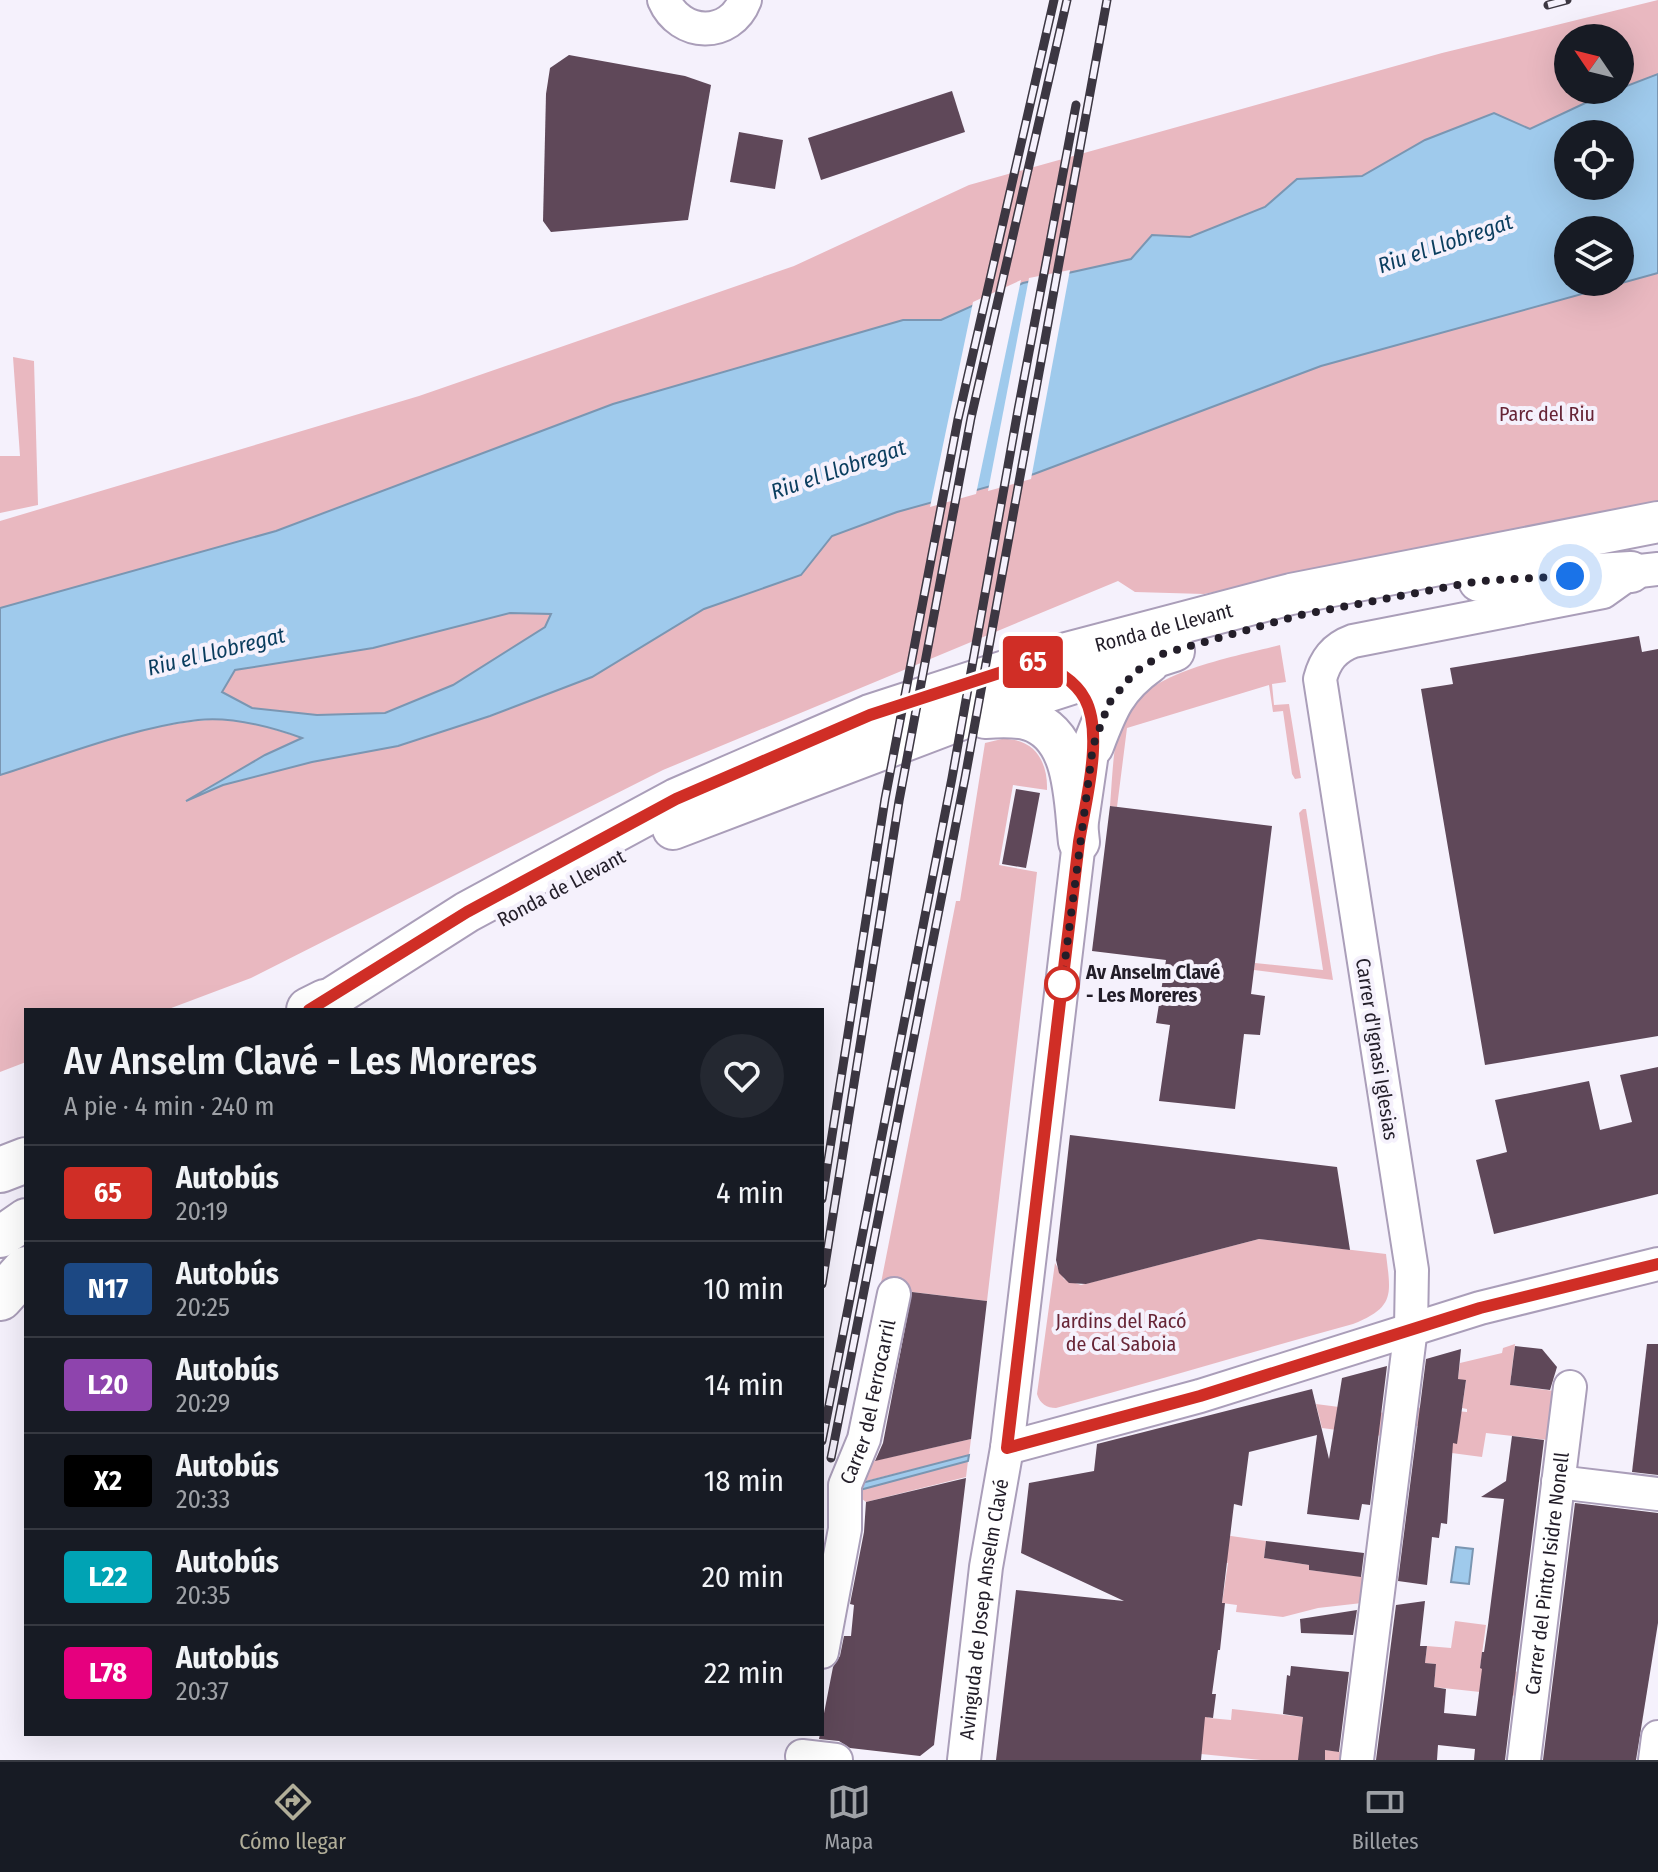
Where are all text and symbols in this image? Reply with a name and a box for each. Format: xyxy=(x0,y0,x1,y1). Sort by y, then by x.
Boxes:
north arrow xyxy=(1554,24,1634,104)
map controls xyxy=(1554,24,1634,296)
button: locate xyxy=(1554,120,1634,200)
water label: Riu el Llobregat xyxy=(1374,208,1517,279)
button: layers xyxy=(1554,216,1634,296)
park label: Parc del Riu xyxy=(1499,402,1595,426)
water label: Riu el Llobregat xyxy=(767,434,910,505)
your location xyxy=(1550,556,1590,596)
street label: Ronda de Llevant xyxy=(1092,598,1235,657)
water label: Riu el Llobregat xyxy=(145,621,288,682)
line badge: 65 xyxy=(997,636,1069,688)
text: 65 xyxy=(1019,645,1047,678)
street label: Ronda de Llevant xyxy=(493,844,629,932)
street label: Carrer d'Ignasi Iglesias xyxy=(1351,956,1403,1142)
place label: Av Anselm Clavé - Les Moreres xyxy=(1085,960,1220,1007)
marker: Av Anselm Clavé - Les Moreres xyxy=(1045,967,1079,1001)
button: heart xyxy=(700,1034,784,1118)
text: Av Anselm Clavé - Les Moreres xyxy=(64,1038,537,1084)
text: A pie · 4 min · 240 m xyxy=(64,1091,275,1122)
text: Autobús xyxy=(176,1160,279,1196)
text: 4 min xyxy=(716,1175,784,1211)
text: 65 xyxy=(94,1176,122,1209)
text: 20:19 xyxy=(176,1196,228,1227)
text: Autobús xyxy=(176,1256,279,1292)
text: 10 min xyxy=(703,1271,784,1307)
text: N17 xyxy=(88,1272,128,1305)
text: 20:25 xyxy=(176,1292,230,1323)
park label: Jardins del Racó de Cal Saboia xyxy=(1056,1309,1187,1356)
street label: Carrer del Ferrocarril xyxy=(835,1317,900,1488)
text: Autobús xyxy=(176,1352,279,1388)
text: 14 min xyxy=(704,1367,784,1403)
text: L20 xyxy=(87,1368,129,1401)
text: 20:29 xyxy=(176,1388,230,1419)
text: Autobús xyxy=(176,1448,279,1484)
street label: Carrer del Pintor Isidre Nonell xyxy=(1520,1451,1574,1696)
text: 18 min xyxy=(704,1463,784,1499)
text: X2 xyxy=(94,1464,122,1497)
street label: Avinguda de Josep Anselm Clavé xyxy=(954,1477,1013,1741)
text: 20:33 xyxy=(176,1484,230,1515)
text: Autobús xyxy=(176,1544,279,1580)
text: 20 min xyxy=(702,1559,784,1595)
text: L22 xyxy=(89,1560,127,1593)
text: 20:35 xyxy=(176,1580,230,1611)
text: Autobús xyxy=(176,1640,279,1676)
text: 22 min xyxy=(704,1655,784,1691)
text: L78 xyxy=(89,1656,127,1689)
text: 20:37 xyxy=(176,1676,229,1707)
tab: Cómo llegar xyxy=(239,1780,346,1855)
tab: Mapa xyxy=(824,1780,873,1855)
tab: Billetes xyxy=(1352,1780,1419,1855)

